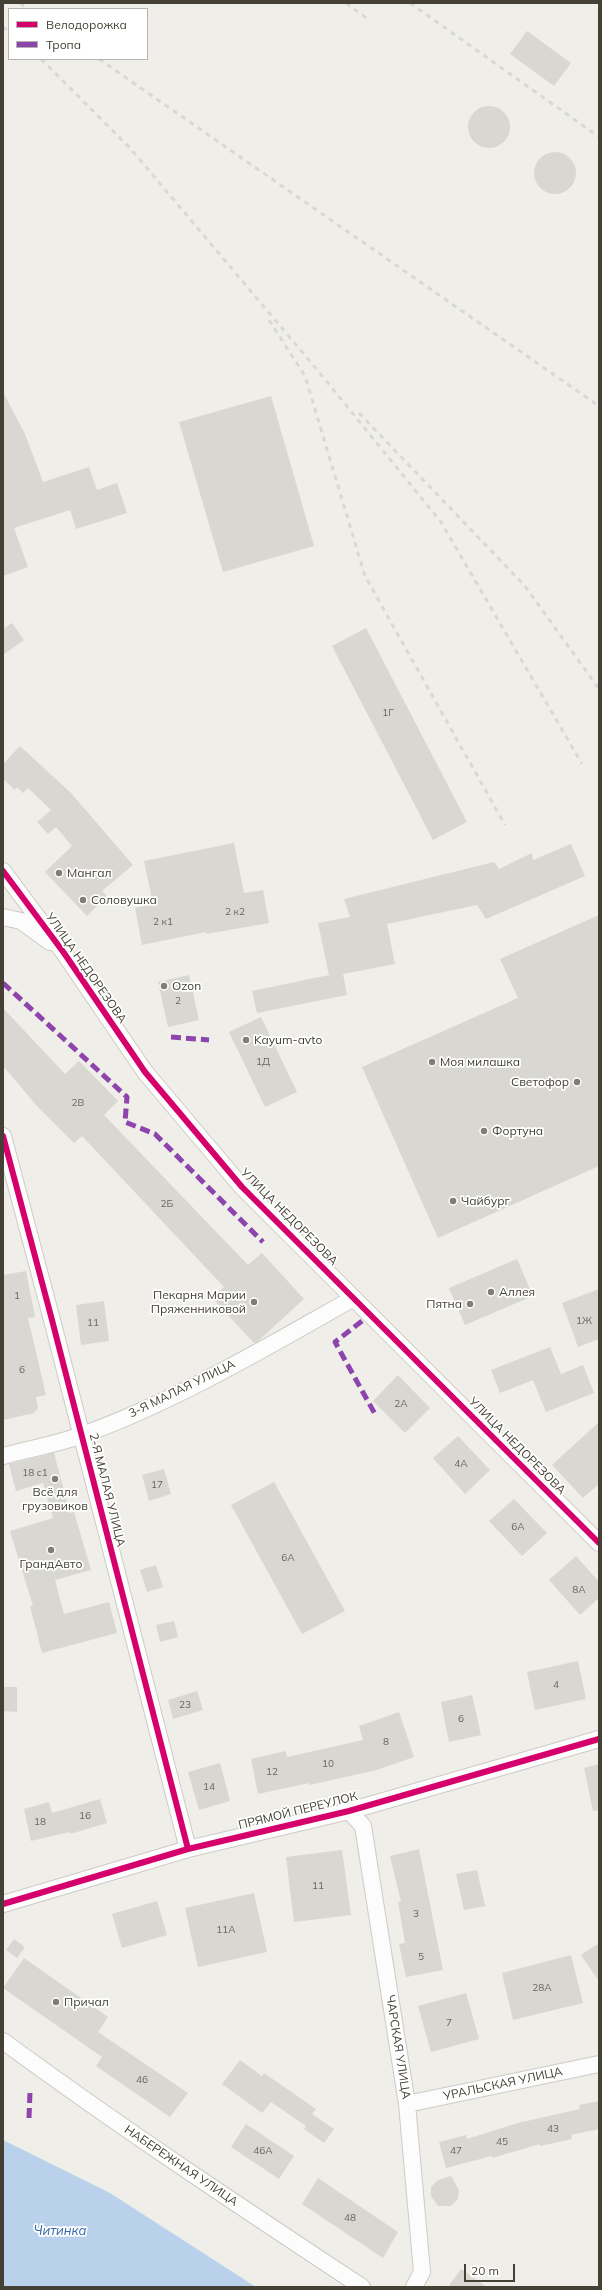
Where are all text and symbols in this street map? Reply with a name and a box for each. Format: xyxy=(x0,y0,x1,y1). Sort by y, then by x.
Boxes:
legend xyxy=(8,8,148,60)
text: Велодорожка xyxy=(46,17,127,32)
text: Тропа xyxy=(46,37,81,52)
house number: 1Г xyxy=(382,707,394,719)
place label: Мангал xyxy=(67,866,111,880)
marker: Мангал xyxy=(54,868,64,878)
place label: Соловушка xyxy=(91,893,157,907)
marker: Соловушка xyxy=(78,895,88,905)
house number: 2 к2 xyxy=(225,906,245,918)
street label: УЛИЦА НЕДОРЕЗОВА xyxy=(42,910,130,1026)
house number: 2 к1 xyxy=(153,916,173,928)
place label: Ozon xyxy=(172,979,201,993)
marker: Ozon xyxy=(159,981,169,991)
house number: 2 xyxy=(175,995,181,1007)
place label: Kayum-avto xyxy=(254,1033,322,1047)
marker: Kayum-avto xyxy=(241,1035,251,1045)
place label: Моя милашка xyxy=(440,1055,520,1069)
house number: 1Д xyxy=(256,1056,270,1068)
marker: Моя милашка xyxy=(427,1057,437,1067)
place label: Светофор xyxy=(511,1075,569,1089)
marker: Светофор xyxy=(572,1077,582,1087)
house number: 2В xyxy=(72,1097,84,1109)
place label: Фортуна xyxy=(492,1124,543,1138)
marker: Фортуна xyxy=(479,1126,489,1136)
street label: УЛИЦА НЕДОРЕЗОВА xyxy=(237,1165,341,1269)
place label: Чайбург xyxy=(461,1194,510,1208)
marker: Чайбург xyxy=(448,1196,458,1206)
house number: 2Б xyxy=(161,1198,173,1210)
place label: Аллея xyxy=(499,1285,535,1299)
marker: Аллея xyxy=(486,1287,496,1297)
place label: Пекарня Марии Пряженниковой xyxy=(151,1288,246,1316)
house number: 1 xyxy=(14,1290,20,1302)
marker: Пекарня Марии Пряженниковой xyxy=(249,1297,259,1307)
place label: Пятна xyxy=(426,1297,462,1311)
marker: Пятна xyxy=(465,1299,475,1309)
house number: 1Ж xyxy=(576,1315,592,1327)
house number: 11 xyxy=(87,1317,99,1329)
street label: 3-Я МАЛАЯ УЛИЦА xyxy=(126,1357,238,1421)
house number: 6 xyxy=(19,1364,25,1376)
street label: УЛИЦА НЕДОРЕЗОВА xyxy=(465,1394,569,1498)
house number: 2А xyxy=(394,1398,408,1410)
street label: 2-Я МАЛАЯ УЛИЦА xyxy=(86,1432,128,1548)
house number: 4А xyxy=(454,1458,468,1470)
house number: 18 с1 xyxy=(22,1467,48,1479)
marker: Всё для грузовиков xyxy=(50,1474,60,1484)
house number: 17 xyxy=(151,1479,163,1491)
place label: Всё для грузовиков xyxy=(22,1485,88,1513)
house number: 6А xyxy=(511,1521,525,1533)
marker: ГрандАвто xyxy=(46,1545,56,1555)
house number: 6А xyxy=(281,1552,295,1564)
place label: ГрандАвто xyxy=(20,1557,82,1571)
house number: 8А xyxy=(572,1584,586,1596)
house number: 4 xyxy=(553,1679,559,1691)
house number: 23 xyxy=(179,1699,191,1711)
house number: 6 xyxy=(458,1713,464,1725)
house number: 8 xyxy=(383,1736,389,1748)
house number: 10 xyxy=(322,1758,334,1770)
house number: 12 xyxy=(266,1766,278,1778)
house number: 14 xyxy=(203,1781,215,1793)
street label: ПРЯМОЙ ПЕРЕУЛОК xyxy=(237,1789,359,1833)
house number: 16 xyxy=(79,1810,91,1822)
house number: 18 xyxy=(34,1816,46,1828)
house number: 11 xyxy=(312,1880,324,1892)
house number: 3 xyxy=(413,1908,419,1920)
house number: 11А xyxy=(216,1924,236,1936)
house number: 5 xyxy=(418,1951,424,1963)
house number: 28А xyxy=(532,1982,552,1994)
street label: ЧАРСКАЯ УЛИЦА xyxy=(383,1994,413,2100)
place label: Причал xyxy=(64,1995,109,2009)
marker: Причал xyxy=(51,1997,61,2007)
house number: 7 xyxy=(446,2017,452,2029)
street label: УРАЛЬСКАЯ УЛИЦА xyxy=(442,2064,564,2104)
house number: 46 xyxy=(136,2074,148,2086)
street label: НАБЕРЕЖНАЯ УЛИЦА xyxy=(121,2123,241,2209)
house number: 43 xyxy=(547,2123,559,2135)
house number: 45 xyxy=(496,2136,508,2148)
house number: 46А xyxy=(253,2145,273,2157)
house number: 47 xyxy=(450,2145,462,2157)
house number: 48 xyxy=(344,2212,356,2224)
water label: Читинка xyxy=(33,2223,87,2239)
scale bar xyxy=(466,2256,517,2282)
text: 20 m xyxy=(471,2263,499,2278)

